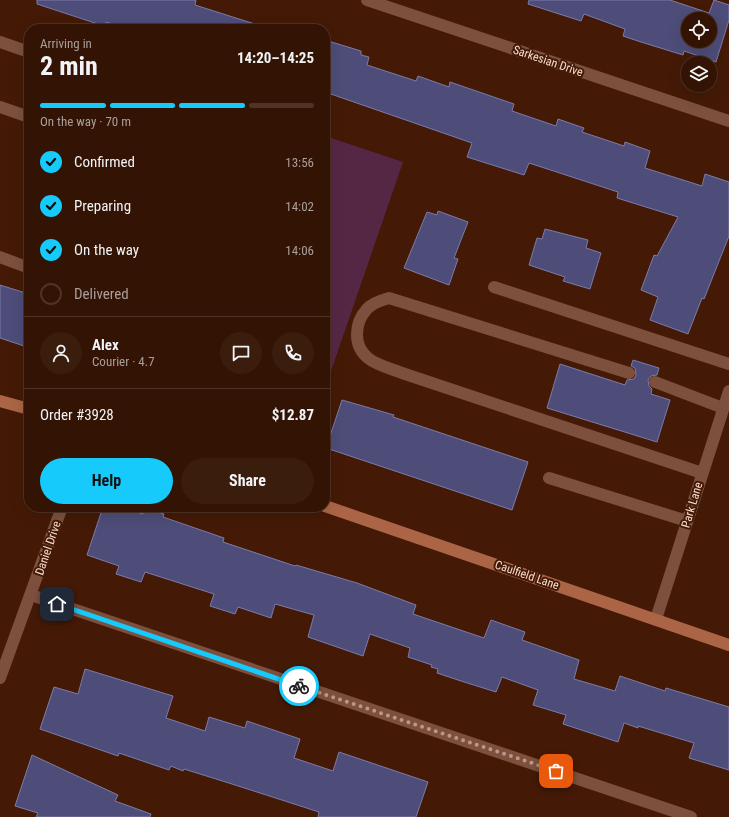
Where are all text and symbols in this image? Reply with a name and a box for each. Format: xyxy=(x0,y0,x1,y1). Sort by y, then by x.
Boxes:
map controls xyxy=(681,12,717,92)
button: locate xyxy=(681,12,717,48)
text: Arriving in xyxy=(40,36,92,51)
street label: Sarkesian Drive xyxy=(511,42,585,80)
text: 14:20–14:25 xyxy=(237,49,314,67)
text: 2 min xyxy=(40,51,98,81)
button: layers xyxy=(681,56,717,92)
text: On the way · 70 m xyxy=(40,114,131,129)
icon: check xyxy=(40,151,62,173)
text: Confirmed xyxy=(74,153,135,171)
text: 13:56 xyxy=(285,155,314,170)
icon: check xyxy=(40,195,62,217)
text: Preparing xyxy=(74,197,131,215)
text: 14:02 xyxy=(285,199,314,214)
icon: check xyxy=(40,239,62,261)
text: On the way xyxy=(74,241,139,259)
text: 14:06 xyxy=(285,243,314,258)
text: Delivered xyxy=(74,285,129,303)
button: person xyxy=(40,332,82,374)
button: chat xyxy=(220,332,262,374)
button: phone xyxy=(272,332,314,374)
text: Alex xyxy=(92,336,119,354)
text: Courier · 4.7 xyxy=(92,354,155,369)
text: Order #3928 xyxy=(40,406,114,424)
text: $12.87 xyxy=(272,406,314,424)
button: Help xyxy=(40,458,173,504)
button: Share xyxy=(181,458,314,504)
street label: Park Lane xyxy=(678,480,706,530)
street label: Daniel Drive xyxy=(32,519,64,577)
street label: Caulfield Lane xyxy=(493,557,561,593)
pin xyxy=(40,587,74,621)
icon: home xyxy=(46,593,68,615)
courier xyxy=(279,666,319,706)
icon: bike xyxy=(288,675,310,697)
pin xyxy=(539,754,573,788)
icon: bag xyxy=(545,760,567,782)

